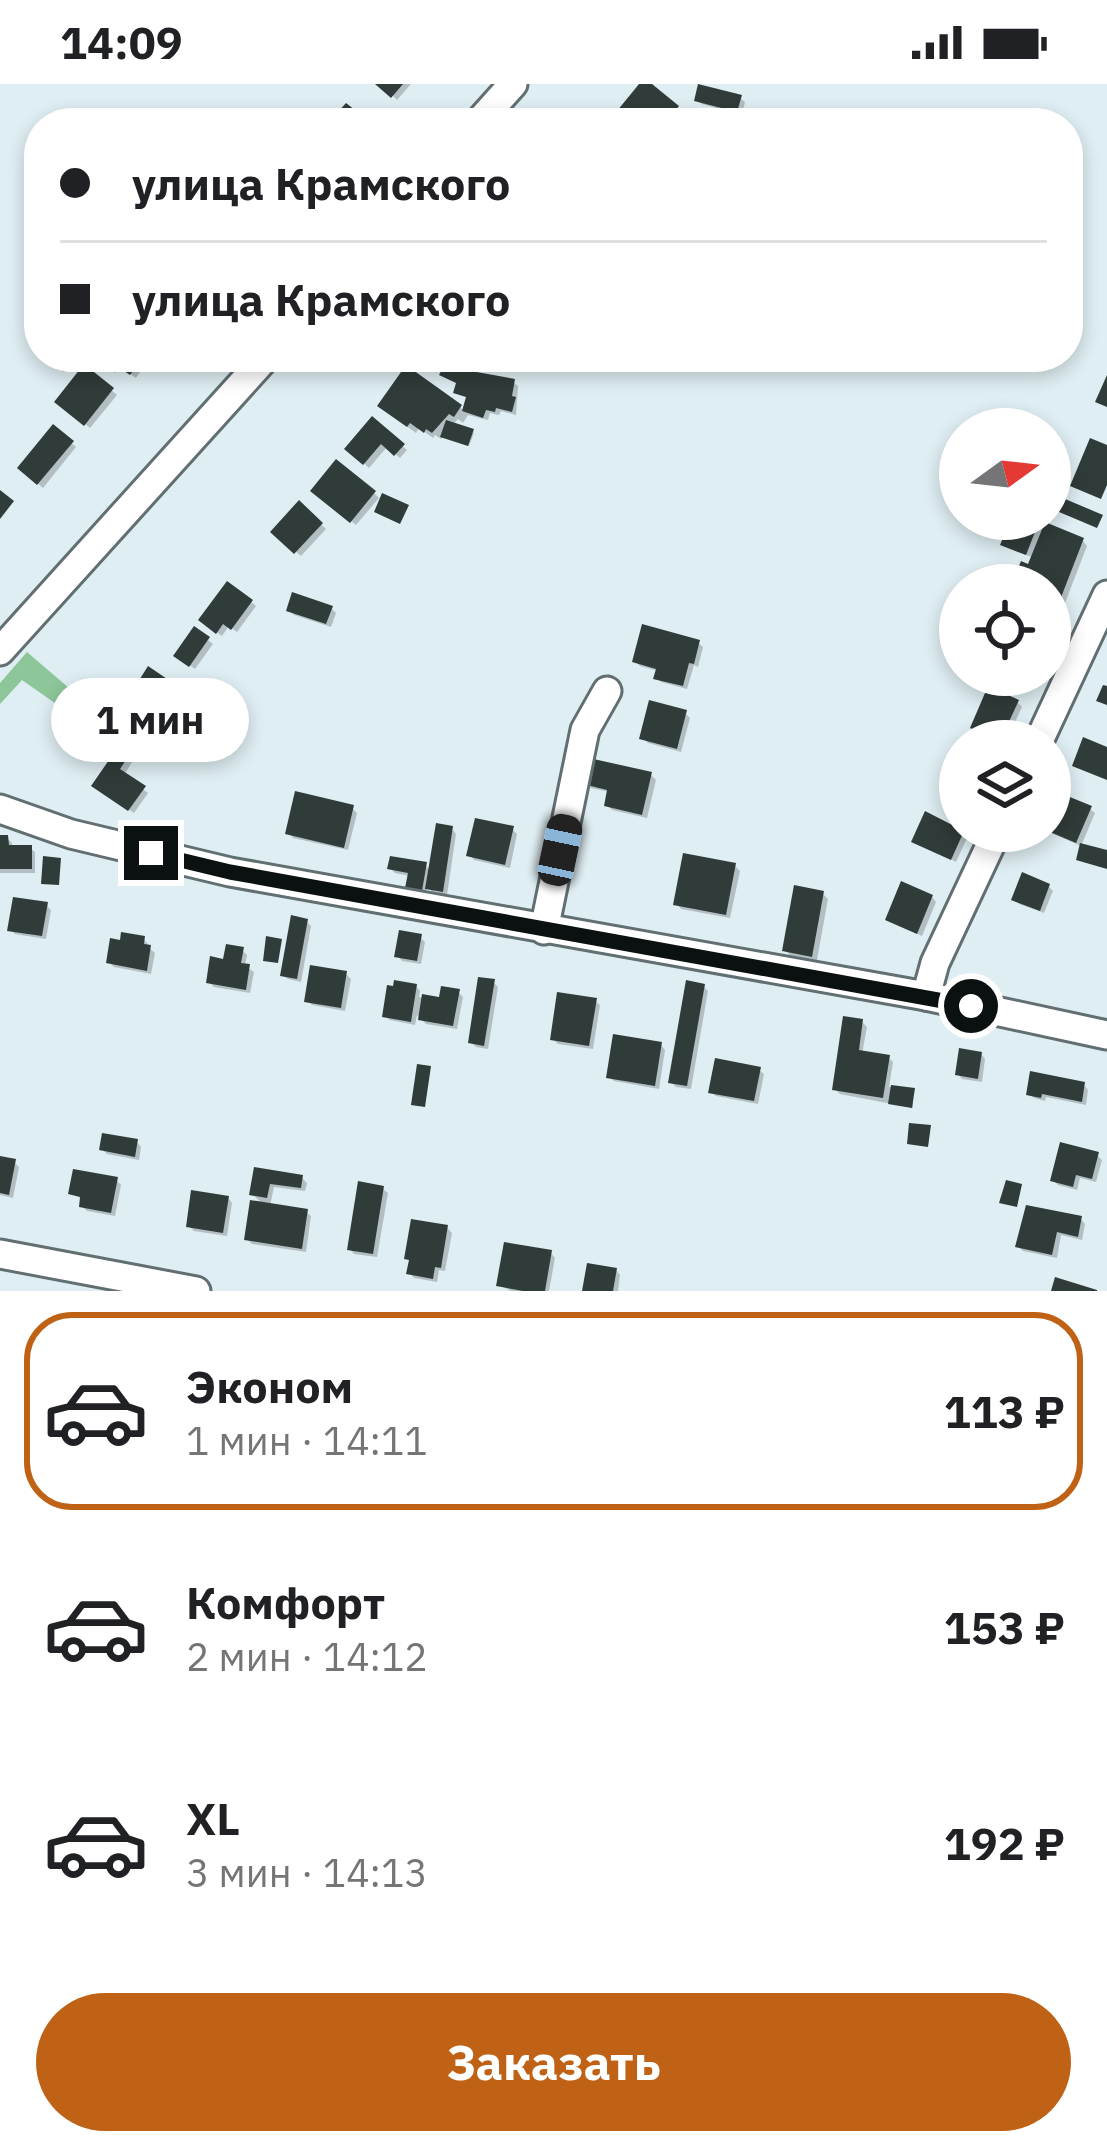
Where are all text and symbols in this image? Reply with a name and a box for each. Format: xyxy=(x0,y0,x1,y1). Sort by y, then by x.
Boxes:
text: 14:09 xyxy=(60,13,183,71)
text: улица Крамского xyxy=(132,154,511,212)
text: улица Крамского xyxy=(132,270,511,328)
north arrow xyxy=(939,408,1071,540)
map controls xyxy=(939,408,1071,852)
button: locate xyxy=(939,564,1071,696)
callout: 1 мин xyxy=(52,679,250,763)
text: 1 мин xyxy=(96,694,204,745)
button: layers xyxy=(939,720,1071,852)
car xyxy=(535,811,585,889)
route end xyxy=(124,826,178,880)
route start xyxy=(944,979,998,1033)
icon: car xyxy=(42,1357,150,1465)
text: Эконом xyxy=(186,1357,353,1415)
text: 113 ₽ xyxy=(944,1382,1065,1440)
text: 1 мин · 14:11 xyxy=(186,1415,428,1466)
icon: car xyxy=(42,1573,150,1681)
text: Комфорт xyxy=(186,1573,385,1631)
text: 153 ₽ xyxy=(944,1598,1065,1656)
text: 2 мин · 14:12 xyxy=(186,1631,428,1682)
icon: car xyxy=(42,1789,150,1897)
text: XL xyxy=(186,1789,240,1847)
text: 192 ₽ xyxy=(944,1814,1065,1872)
text: 3 мин · 14:13 xyxy=(186,1847,428,1898)
button: Заказать xyxy=(36,1993,1071,2131)

